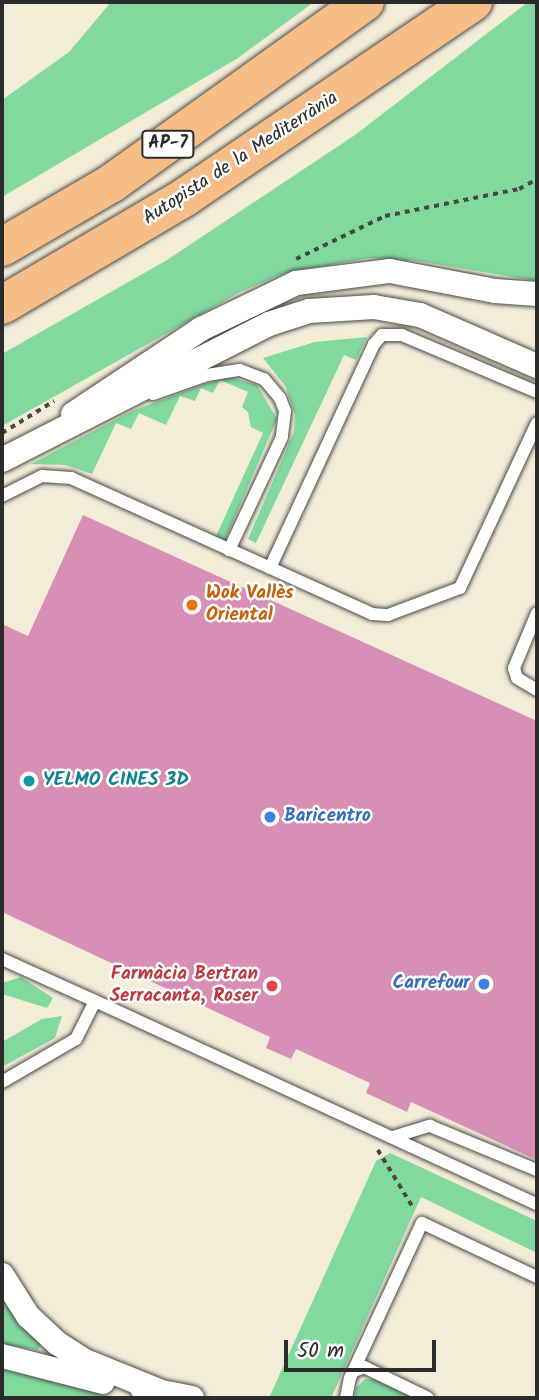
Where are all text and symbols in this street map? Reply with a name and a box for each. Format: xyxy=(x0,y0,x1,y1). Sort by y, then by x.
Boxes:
street label: Autopista de la Mediterrània xyxy=(139,87,343,231)
road number: AP-7 xyxy=(140,130,196,159)
place label: Wok Vallès Oriental xyxy=(206,583,294,627)
marker: Wok Vallès Oriental xyxy=(184,597,200,613)
place label: YELMO CINES 3D xyxy=(43,770,189,792)
marker: YELMO CINES 3D xyxy=(21,773,37,789)
place label: Baricentro xyxy=(284,806,371,828)
marker: Baricentro xyxy=(262,809,278,825)
place label: Farmàcia Bertran Serracanta, Roser xyxy=(110,964,258,1008)
place label: Carrefour xyxy=(393,973,470,995)
marker: Carrefour xyxy=(476,976,492,992)
marker: Farmàcia Bertran Serracanta, Roser xyxy=(264,978,280,994)
scale bar xyxy=(287,1326,439,1370)
text: 50 m xyxy=(297,1335,344,1368)

